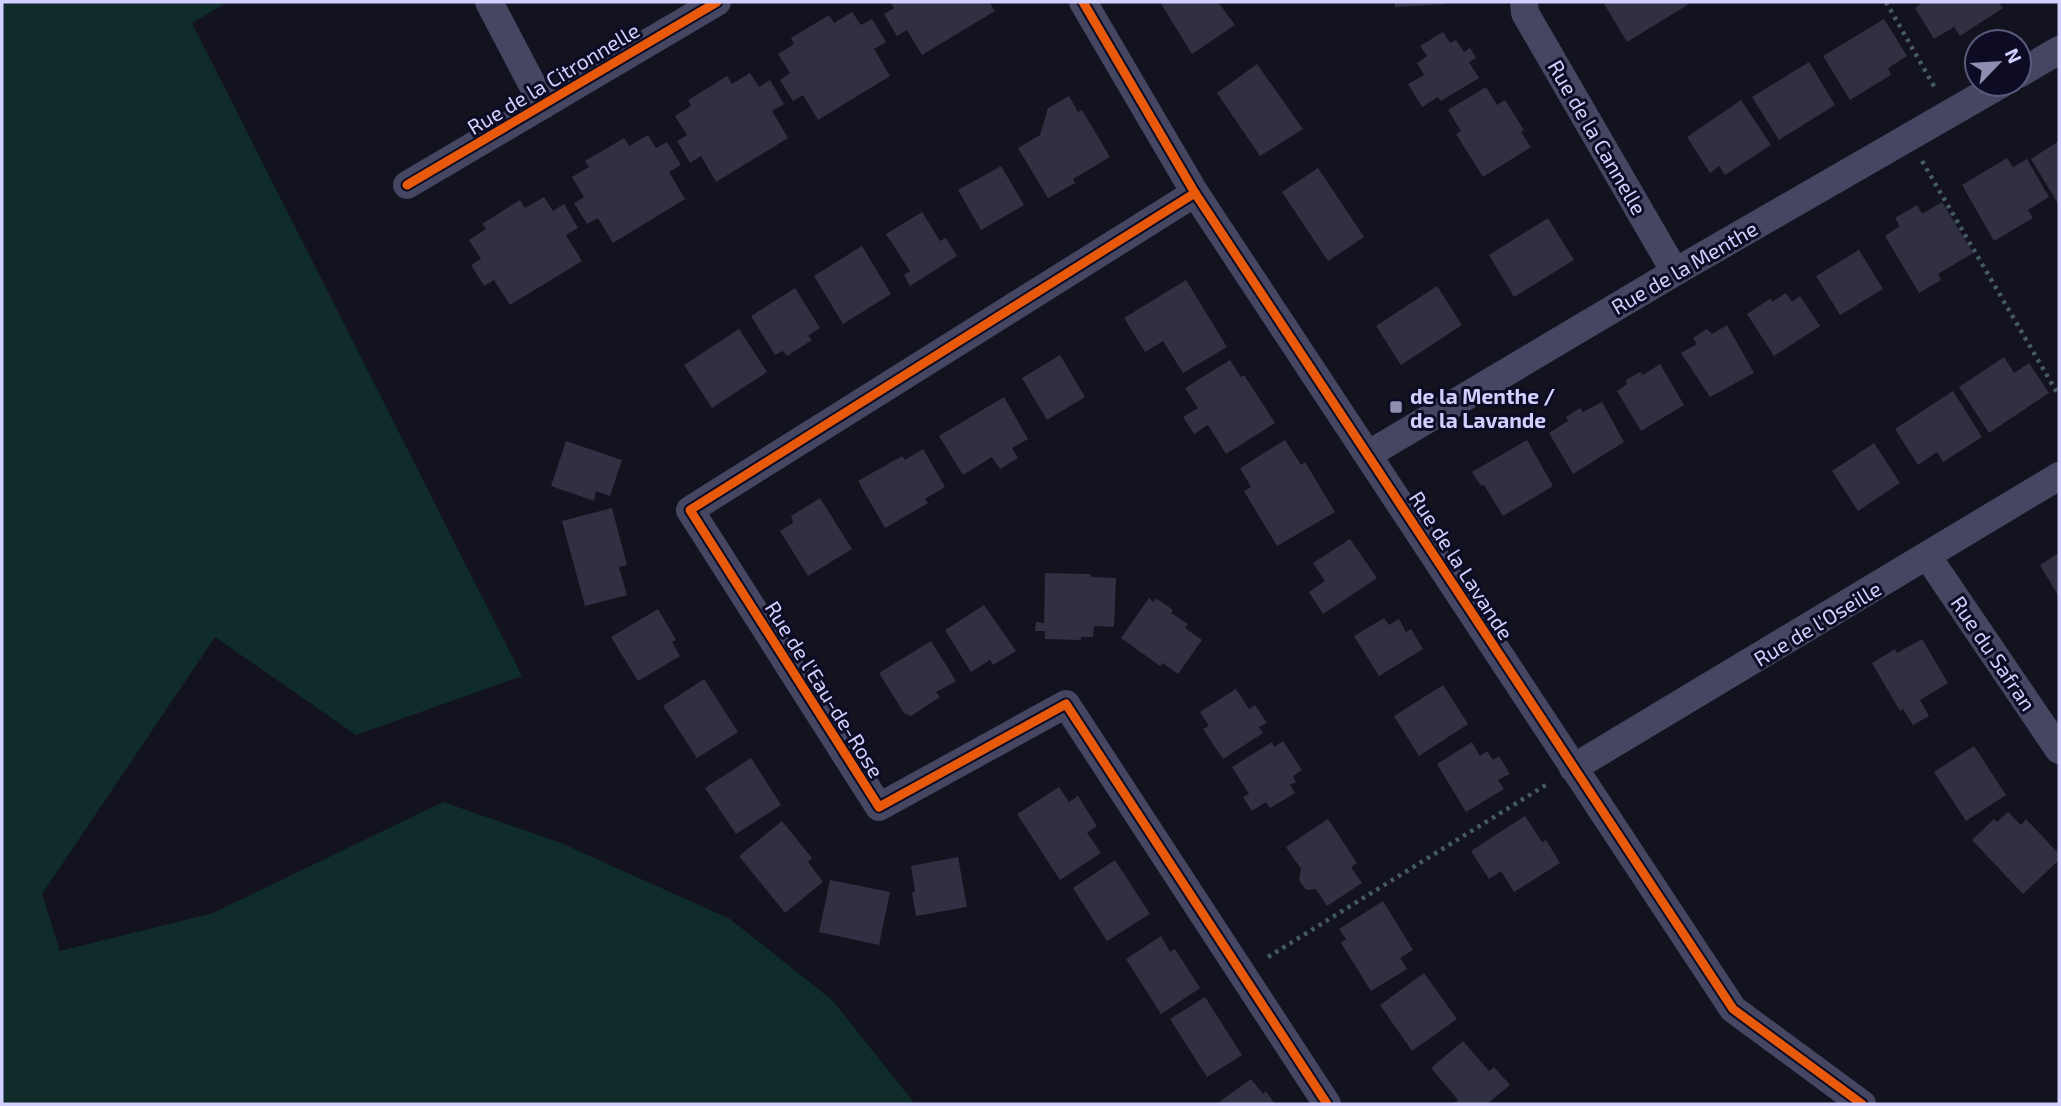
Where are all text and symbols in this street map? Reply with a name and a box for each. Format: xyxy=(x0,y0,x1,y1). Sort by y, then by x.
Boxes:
street label: Rue de la Citronnelle xyxy=(463,17,643,139)
north arrow xyxy=(1963,28,2033,98)
text: N xyxy=(2001,45,2027,67)
street label: Rue de la Cannelle xyxy=(1544,55,1652,219)
street label: Rue de la Menthe xyxy=(1606,215,1762,319)
place label: de la Menthe / de la Lavande xyxy=(1410,383,1556,432)
marker: de la Menthe / de la Lavande xyxy=(1388,399,1404,415)
street label: Rue de la Lavande xyxy=(1405,486,1519,644)
street label: Rue de l'Oseille xyxy=(1749,575,1885,671)
street label: Rue du Safran xyxy=(1946,591,2042,715)
street label: Rue de l'Eau-de-Rose xyxy=(761,596,889,782)

